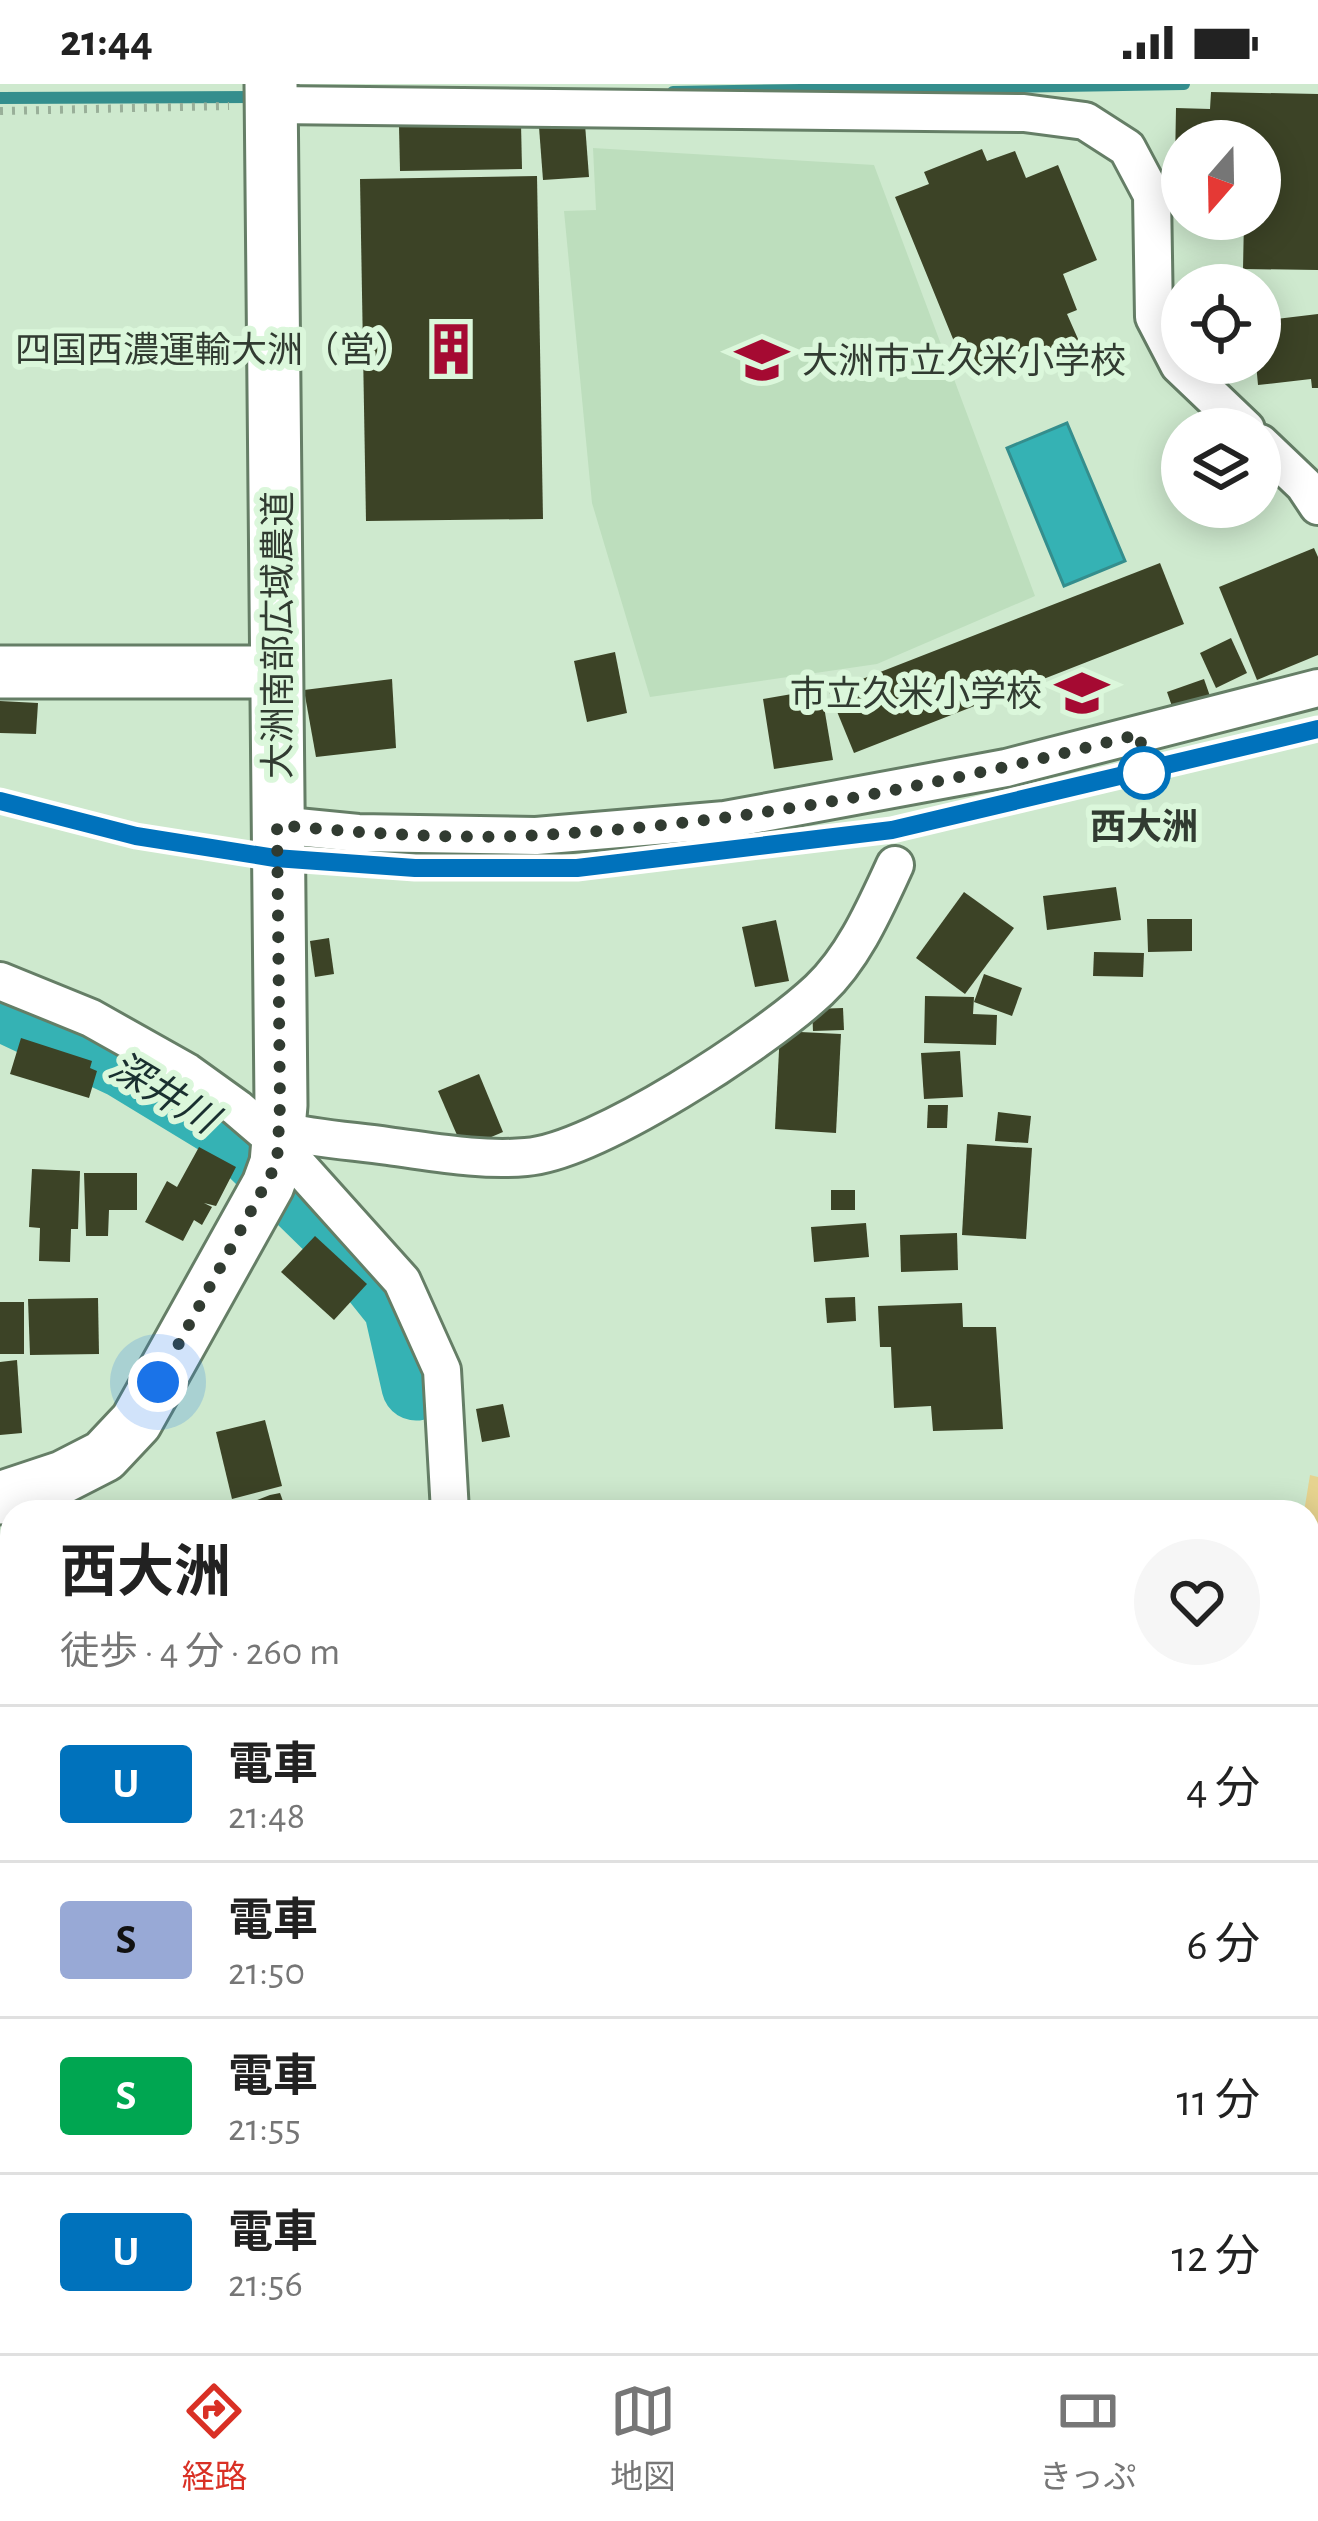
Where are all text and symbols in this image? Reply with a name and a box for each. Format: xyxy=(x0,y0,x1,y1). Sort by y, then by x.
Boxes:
text: 21:44 xyxy=(60,19,153,64)
north arrow xyxy=(1161,120,1281,240)
map controls xyxy=(1161,120,1281,528)
button: locate xyxy=(1161,264,1281,384)
building icon: 四国西濃運輸大洲（営） xyxy=(422,320,480,378)
place label: 四国西濃運輸大洲（営） xyxy=(15,331,411,369)
school or university icon: 大洲市立久米小学校 xyxy=(733,331,791,389)
place label: 大洲市立久米小学校 xyxy=(802,342,1126,380)
button: layers xyxy=(1161,408,1281,528)
street label: 大洲南部広域農道 xyxy=(259,491,297,779)
school or university icon: 市立久米小学校 xyxy=(1053,664,1111,722)
place label: 市立久米小学校 xyxy=(790,675,1042,713)
marker: 西大洲 xyxy=(1119,748,1169,798)
place label: 西大洲 xyxy=(1090,808,1198,846)
water label: 深井川 xyxy=(103,1046,227,1143)
your location xyxy=(128,1352,188,1412)
button: heart xyxy=(1134,1539,1260,1665)
text: 西大洲 xyxy=(60,1545,231,1602)
text: 徒歩 · 4 分 · 260 m xyxy=(60,1633,340,1672)
text: 電車 xyxy=(228,1743,318,1788)
text: U xyxy=(113,1763,139,1805)
text: 4 分 xyxy=(1186,1767,1260,1812)
text: 21:48 xyxy=(228,1797,305,1836)
text: 電車 xyxy=(228,1899,318,1944)
text: S xyxy=(116,1919,136,1961)
text: 6 分 xyxy=(1186,1923,1260,1968)
text: 21:50 xyxy=(228,1953,305,1992)
text: 電車 xyxy=(228,2055,318,2100)
text: S xyxy=(116,2075,136,2117)
text: 11 分 xyxy=(1177,2079,1260,2124)
text: 21:55 xyxy=(228,2109,301,2148)
text: 電車 xyxy=(228,2211,318,2256)
text: U xyxy=(113,2231,139,2273)
text: 12 分 xyxy=(1172,2235,1260,2280)
text: 21:56 xyxy=(228,2265,303,2304)
tab: 経路 xyxy=(181,2378,247,2499)
tab: 地図 xyxy=(610,2378,676,2499)
tab: きっぷ xyxy=(1039,2378,1137,2499)

